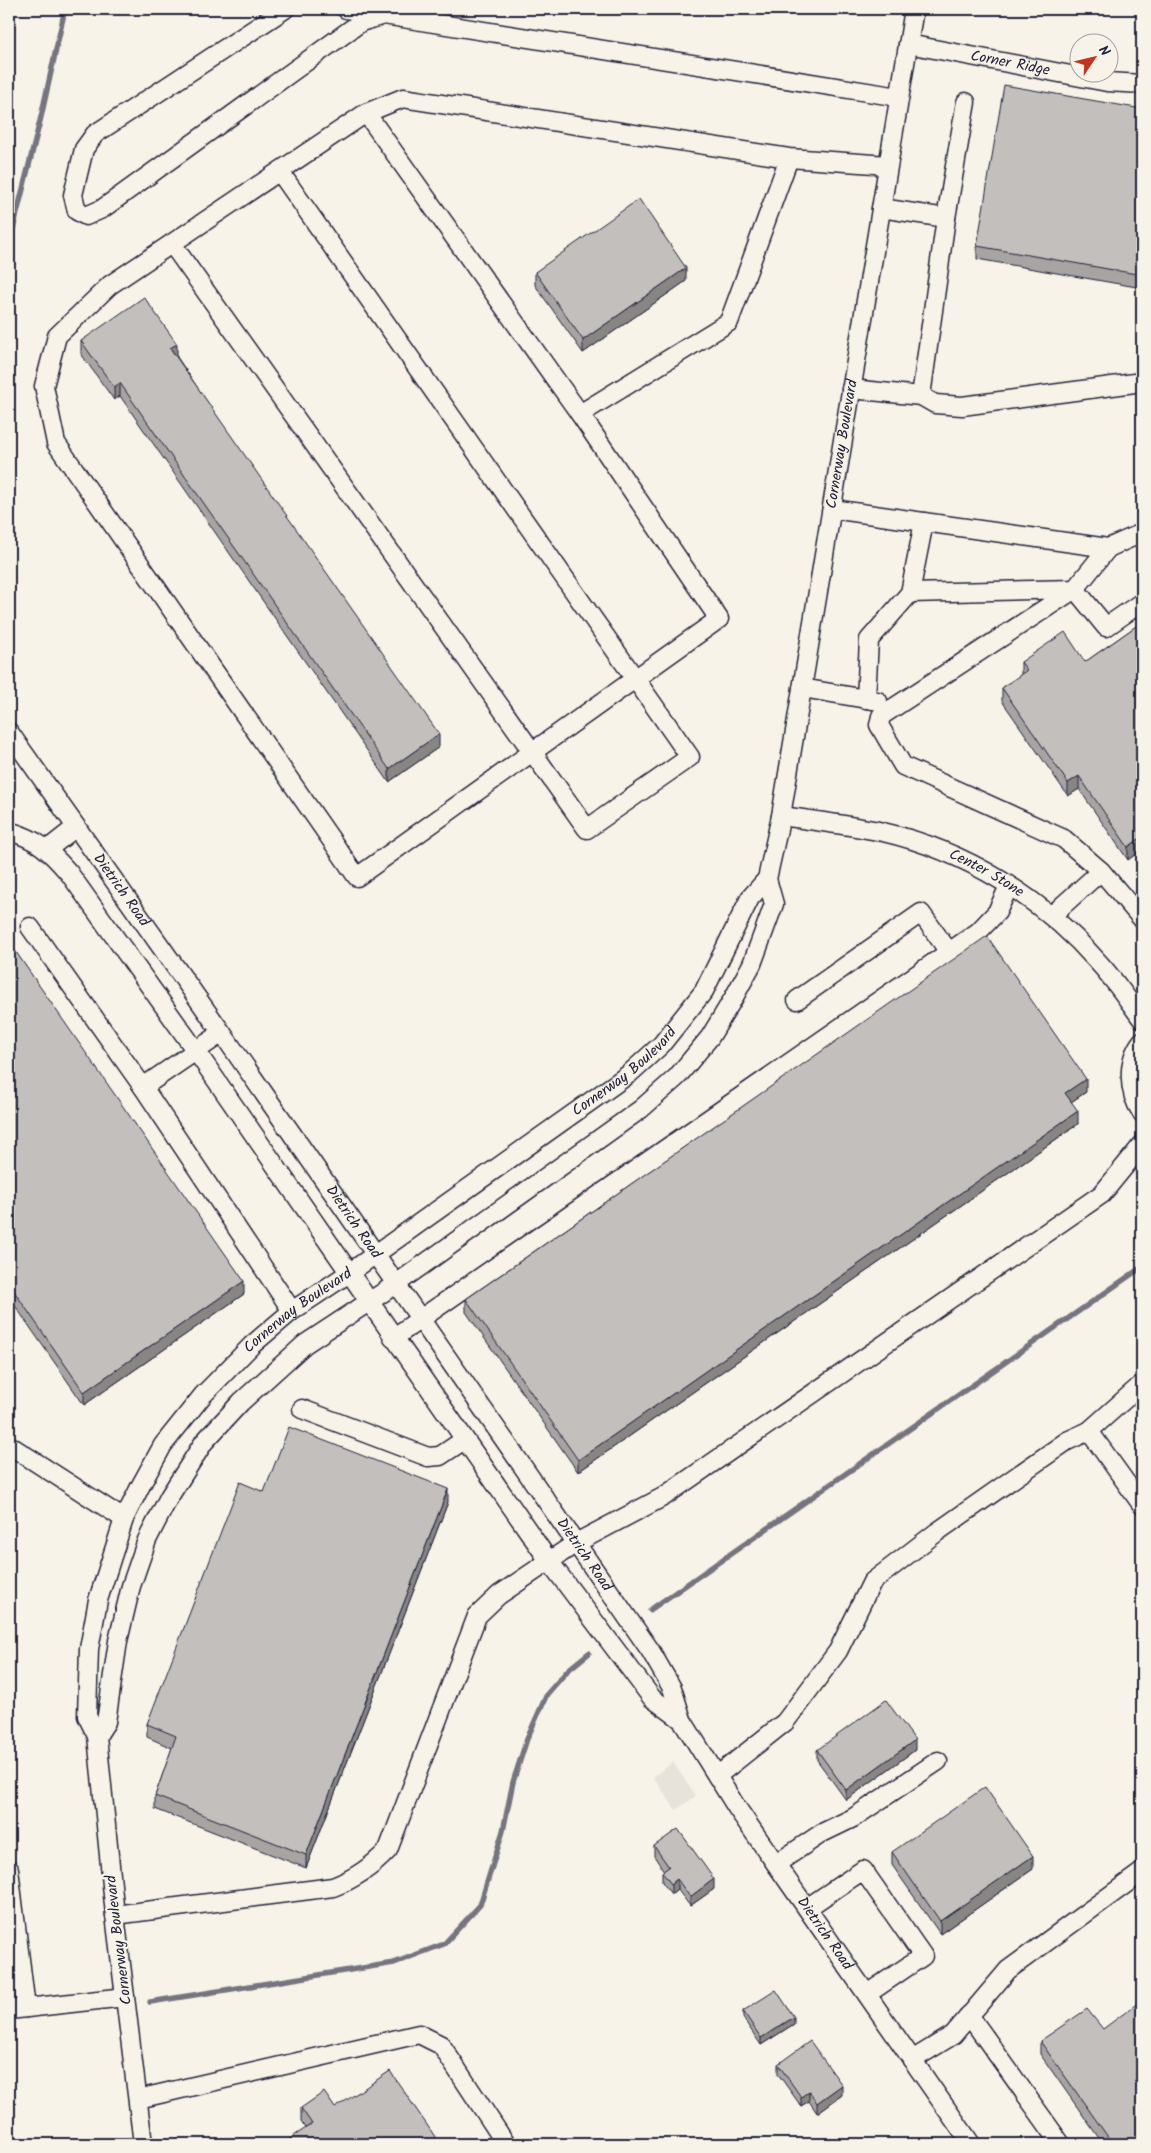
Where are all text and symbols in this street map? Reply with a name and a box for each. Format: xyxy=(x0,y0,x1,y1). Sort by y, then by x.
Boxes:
north arrow xyxy=(1068,32,1118,82)
text: N xyxy=(1092,41,1115,61)
street label: Corner Ridge xyxy=(968,44,1052,83)
street label: Cornerway Boulevard xyxy=(820,377,865,511)
street label: Center Stone xyxy=(945,843,1029,904)
street label: Dietrich Road xyxy=(87,849,156,932)
street label: Cornerway Boulevard xyxy=(567,1021,683,1123)
street label: Dietrich Road xyxy=(319,1180,388,1264)
street label: Cornerway Boulevard xyxy=(238,1262,357,1359)
street label: Dietrich Road xyxy=(550,1513,619,1597)
street label: Cornerway Boulevard xyxy=(99,1873,139,2006)
street label: Dietrich Road xyxy=(790,1892,859,1976)

